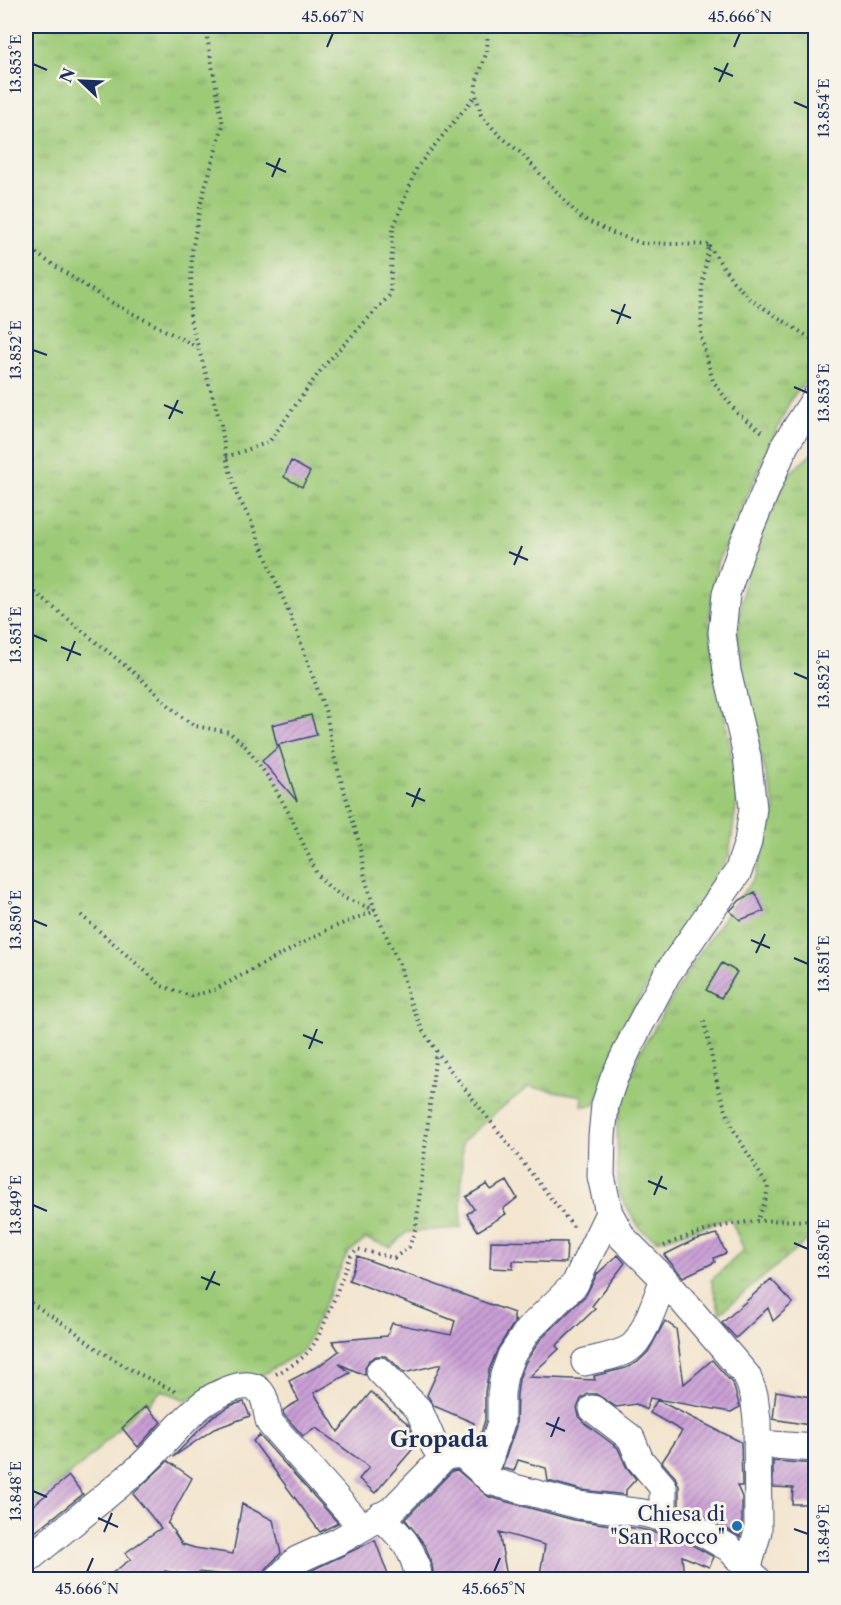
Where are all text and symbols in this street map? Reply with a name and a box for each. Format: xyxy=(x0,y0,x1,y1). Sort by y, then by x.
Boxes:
text: 45.667°N xyxy=(302,7,364,26)
text: 45.666°N xyxy=(708,7,772,26)
text: 13.853°E xyxy=(6,34,25,94)
north arrow xyxy=(51,51,111,111)
text: N xyxy=(55,65,79,85)
text: 13.854°E xyxy=(814,78,833,138)
text: 13.852°E xyxy=(6,320,25,380)
text: 13.853°E xyxy=(814,363,833,423)
text: 13.851°E xyxy=(6,606,25,664)
text: 13.852°E xyxy=(814,649,833,709)
text: 13.850°E xyxy=(6,890,25,950)
text: 13.851°E xyxy=(814,935,833,993)
text: 13.849°E xyxy=(6,1175,25,1235)
text: 13.850°E xyxy=(814,1219,833,1279)
district label: Gropada xyxy=(390,1426,488,1453)
text: 13.848°E xyxy=(6,1461,25,1521)
place label: Chiesa di "San Rocco" xyxy=(610,1502,725,1549)
text: 13.849°E xyxy=(814,1504,833,1564)
marker: Chiesa di "San Rocco" xyxy=(730,1519,744,1533)
text: 45.666°N xyxy=(55,1579,119,1598)
text: 45.665°N xyxy=(462,1579,526,1598)

